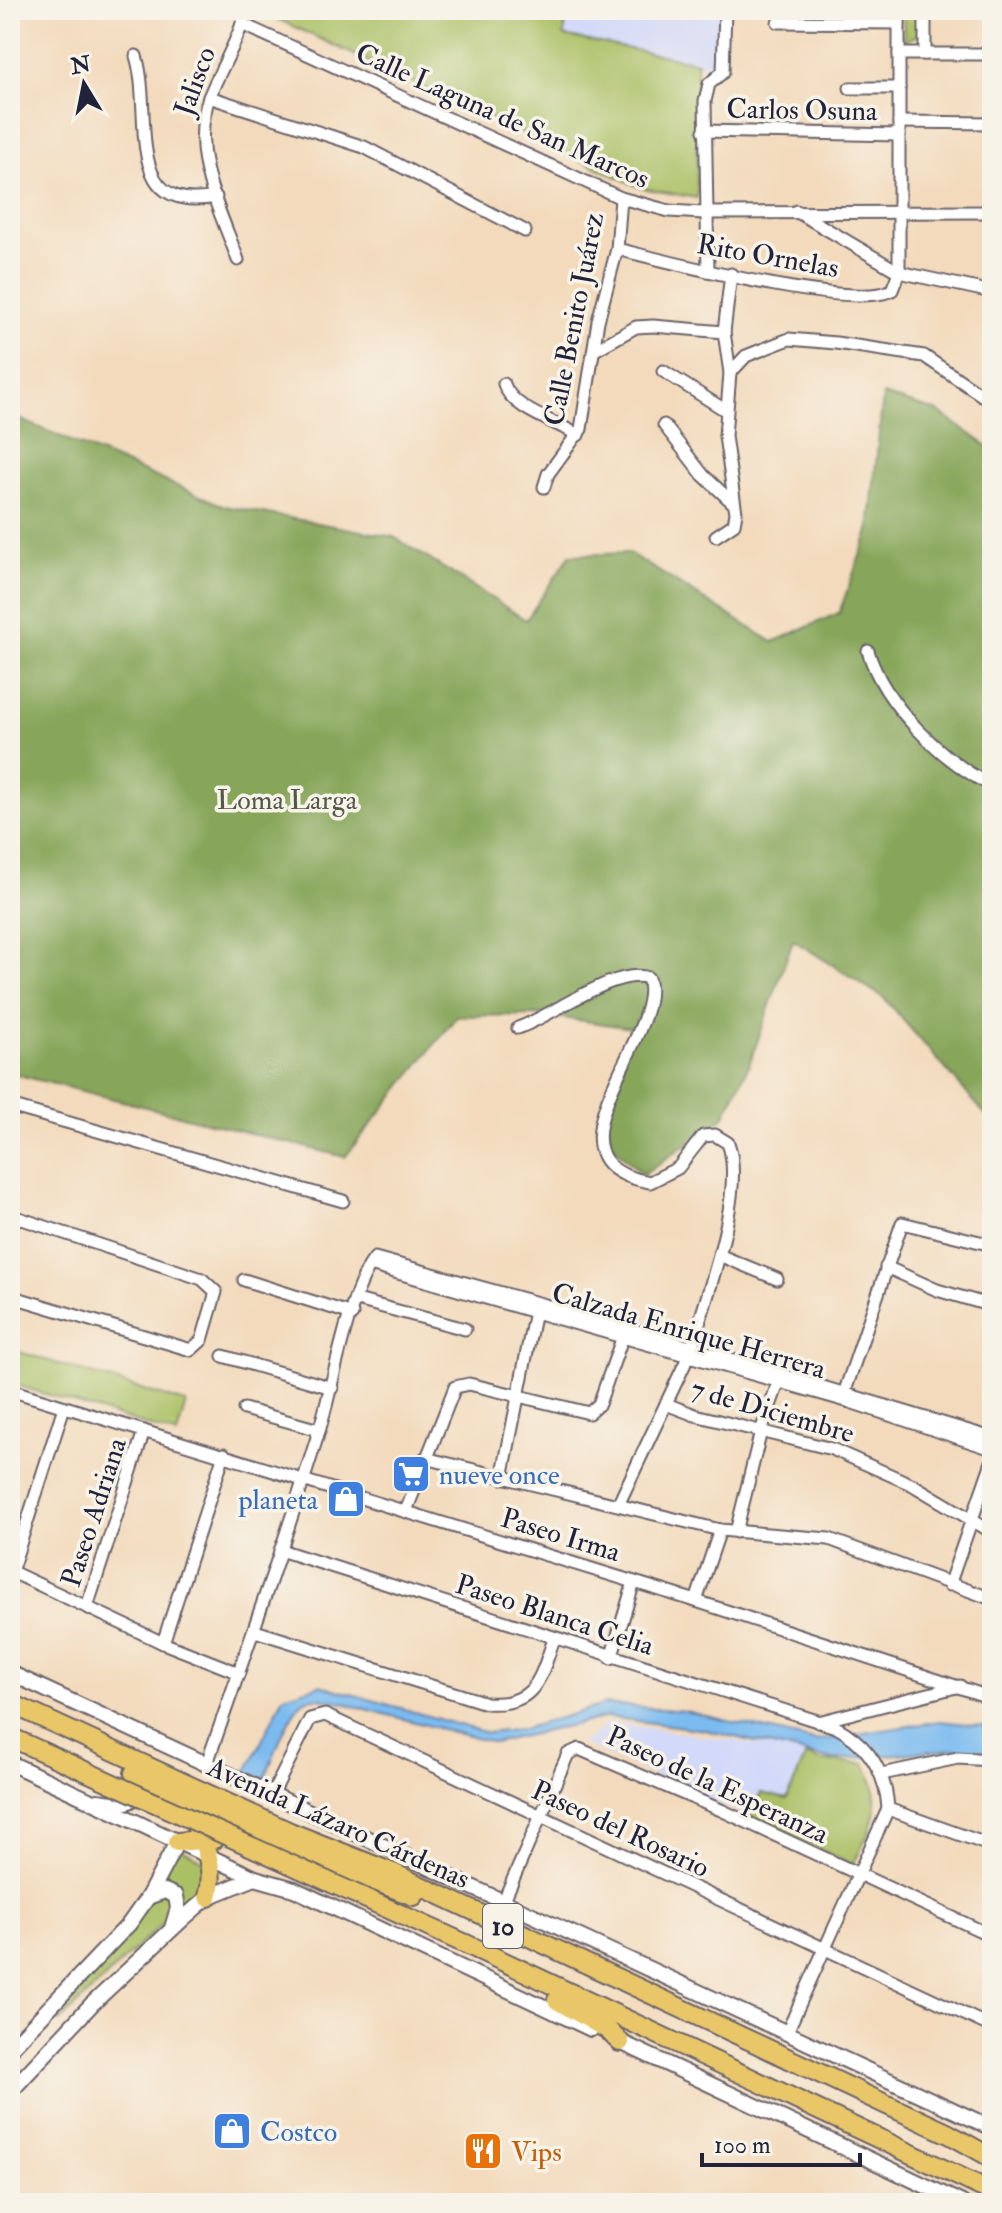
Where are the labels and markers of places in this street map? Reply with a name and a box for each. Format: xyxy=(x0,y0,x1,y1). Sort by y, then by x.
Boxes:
supermarket icon: nueve once xyxy=(390,1453,432,1495)
place label: nueve once xyxy=(439,1458,560,1493)
shop icon: planeta xyxy=(325,1478,367,1520)
place label: planeta xyxy=(238,1483,318,1518)
shop icon: Costco xyxy=(211,2110,253,2152)
place label: Costco xyxy=(260,2115,337,2150)
restaurant icon: Vips xyxy=(462,2130,504,2172)
place label: Vips xyxy=(511,2135,562,2170)

